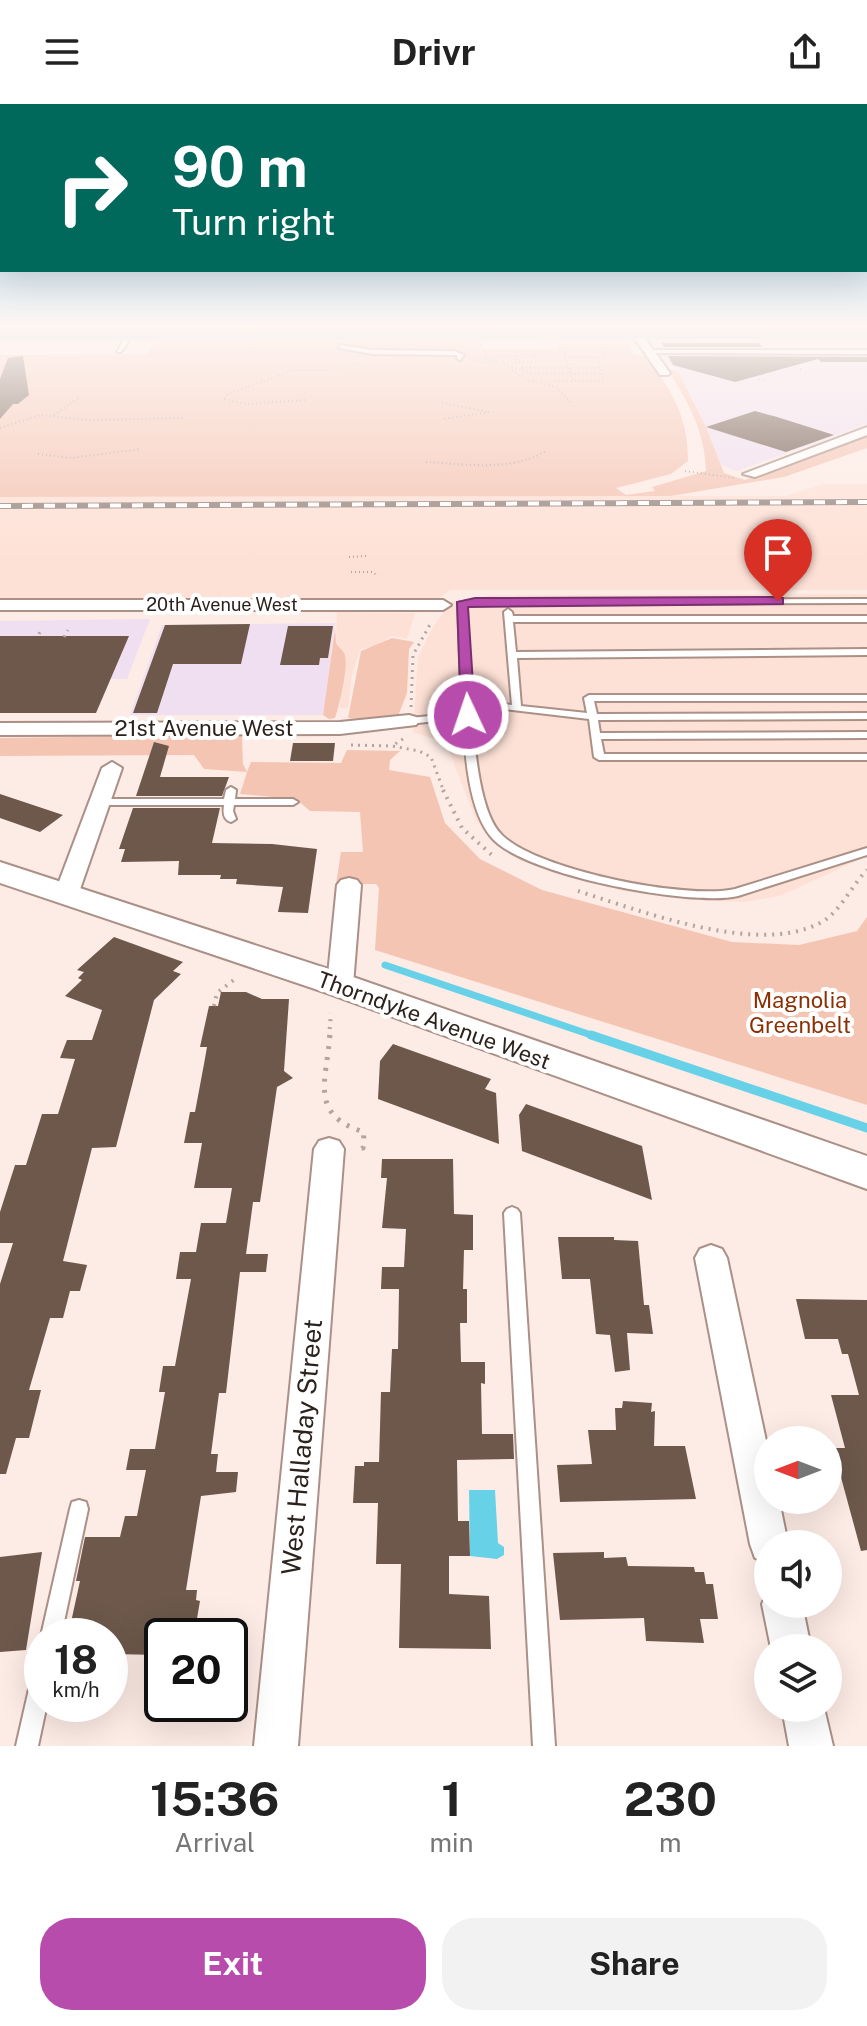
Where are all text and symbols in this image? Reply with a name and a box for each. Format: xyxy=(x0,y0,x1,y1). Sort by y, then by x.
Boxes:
icon: menu xyxy=(40,30,84,74)
icon: share xyxy=(783,30,827,74)
text: Drivr xyxy=(392,31,475,73)
text: 90 m xyxy=(172,134,308,200)
icon: right xyxy=(40,136,144,240)
text: Turn right xyxy=(172,201,335,243)
pin xyxy=(744,519,812,601)
icon: arrive xyxy=(756,531,800,575)
street label: 20th Avenue West xyxy=(146,594,298,615)
position arrow xyxy=(426,673,510,757)
street label: 21st Avenue West xyxy=(115,715,293,741)
street label: Thorndyke Avenue West xyxy=(314,966,554,1074)
park label: Magnolia Greenbelt xyxy=(749,987,851,1038)
street label: West Halladay Street xyxy=(275,1318,328,1576)
north arrow xyxy=(754,1426,842,1514)
map controls xyxy=(754,1426,842,1722)
button: sound xyxy=(754,1530,842,1618)
speed limit sign: 20 xyxy=(144,1618,248,1722)
button: layers xyxy=(754,1634,842,1722)
text: 18 xyxy=(54,1636,98,1683)
text: km/h xyxy=(52,1678,100,1702)
text: 15:36 xyxy=(150,1770,279,1827)
text: 1 xyxy=(441,1770,462,1827)
text: 230 xyxy=(624,1770,717,1827)
text: Arrival xyxy=(175,1827,255,1858)
text: min xyxy=(430,1827,474,1858)
text: m xyxy=(659,1827,682,1858)
button: Exit xyxy=(40,1918,426,2010)
button: Share xyxy=(442,1918,827,2010)

